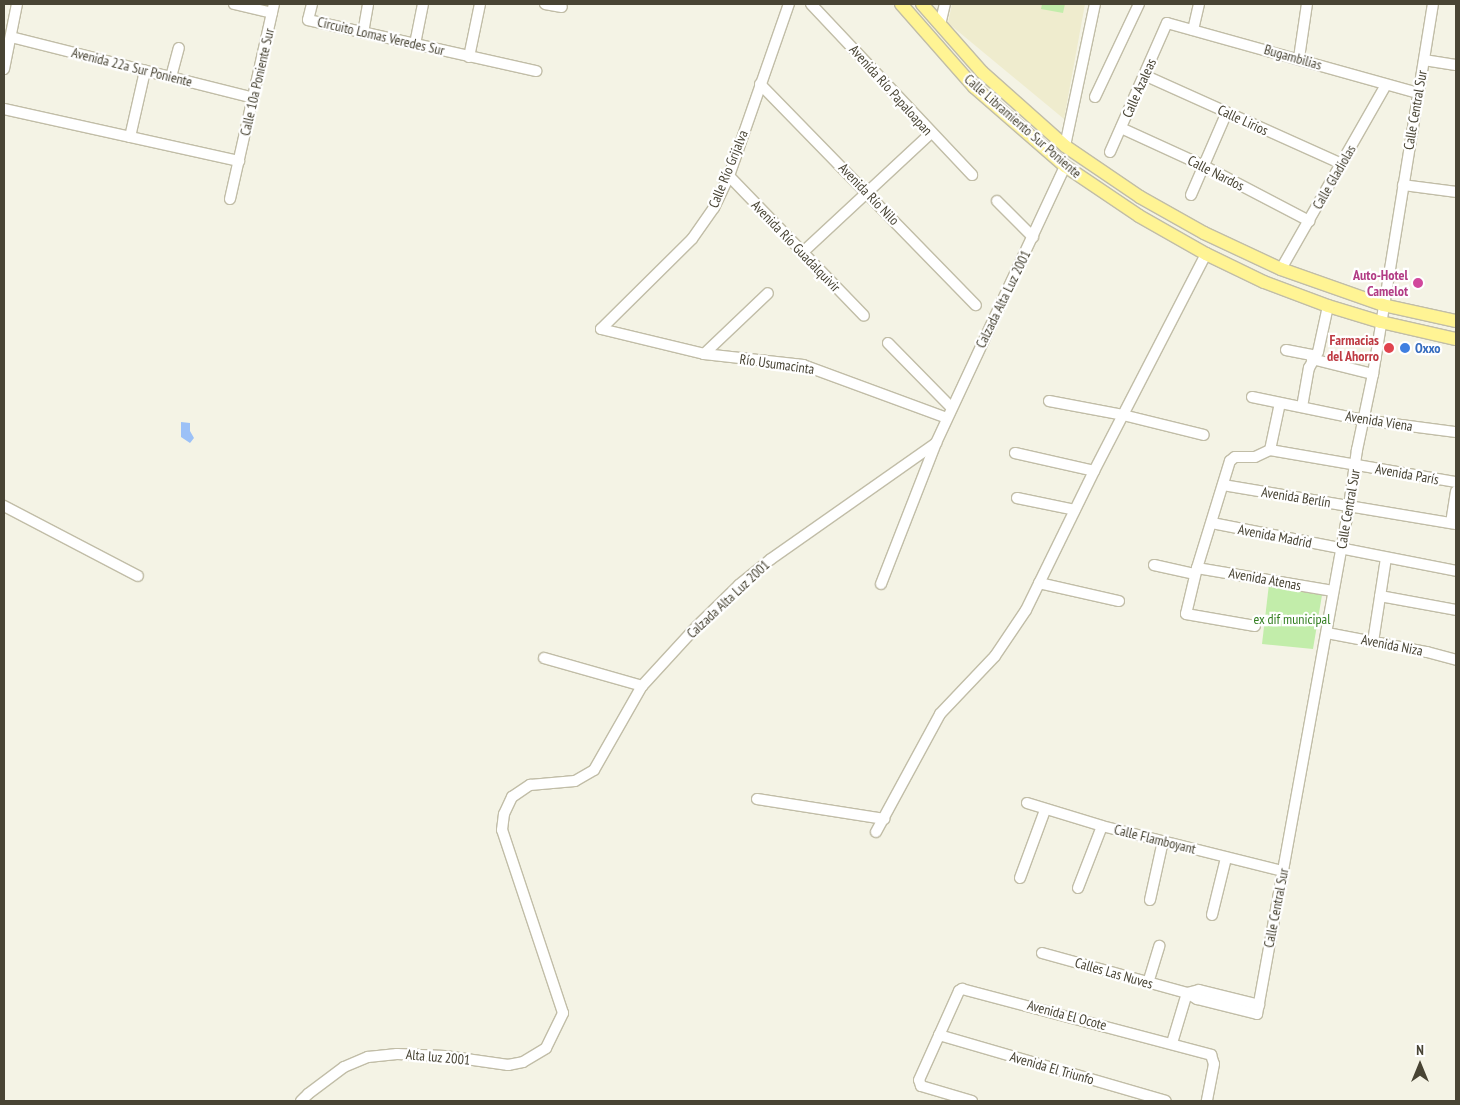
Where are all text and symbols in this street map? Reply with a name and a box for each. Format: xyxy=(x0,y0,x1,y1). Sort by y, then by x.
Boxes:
street label: Circuito Lomas Veredes Sur xyxy=(316,13,446,59)
street label: Calle 10a Poniente Sur xyxy=(236,27,278,137)
street label: Avenida Río Papaloapan xyxy=(846,41,936,139)
street label: Bugambilias xyxy=(1262,41,1324,73)
street label: Avenida 22a Sur Poniente xyxy=(70,44,194,90)
street label: Calle Azaleas xyxy=(1118,56,1160,120)
street label: Calle Central Sur xyxy=(1400,69,1430,151)
street label: Calle Libramiento Sur Poniente xyxy=(961,71,1085,181)
street label: Calle Lirios xyxy=(1215,101,1271,139)
street label: Calle Río Grijalva xyxy=(705,128,751,210)
street label: Calle Gladiolas xyxy=(1309,142,1359,212)
street label: Calle Nardos xyxy=(1185,152,1247,194)
street label: Avenida Río Nilo xyxy=(835,159,903,229)
street label: Avenida Río Guadalquivir xyxy=(748,197,844,295)
street label: Calzada Alta Luz 2001 xyxy=(972,247,1034,351)
place label: Auto-Hotel Camelot xyxy=(1353,267,1408,300)
marker: Auto-Hotel Camelot xyxy=(1412,277,1424,289)
place label: Farmacias del Ahorro xyxy=(1327,332,1379,364)
place label: Oxxo xyxy=(1415,340,1441,356)
marker: Farmacias del Ahorro xyxy=(1383,342,1395,354)
marker: Oxxo xyxy=(1399,342,1411,354)
street label: Río Usumacinta xyxy=(739,350,815,378)
street label: Avenida Viena xyxy=(1344,407,1414,435)
street label: Avenida París xyxy=(1374,460,1440,488)
street label: Calle Central Sur xyxy=(1333,468,1363,550)
street label: Avenida Berlín xyxy=(1260,483,1332,511)
street label: Avenida Madrid xyxy=(1237,521,1313,551)
street label: Calzada Alta Luz 2001 xyxy=(683,556,773,642)
street label: Avenida Atenas xyxy=(1227,564,1303,594)
park label: ex dif municipal xyxy=(1253,611,1331,627)
street label: Avenida Niza xyxy=(1360,631,1424,659)
street label: Calle Flamboyant xyxy=(1112,821,1198,857)
street label: Calle Central Sur xyxy=(1260,867,1292,949)
street label: Calles Las Nuves xyxy=(1073,954,1155,992)
street label: Avenida El Ocote xyxy=(1025,996,1109,1034)
north arrow xyxy=(1395,1040,1445,1090)
text: N xyxy=(1416,1041,1424,1059)
street label: Alta luz 2001 xyxy=(405,1046,471,1068)
street label: Avenida El Triunfo xyxy=(1008,1048,1096,1088)

